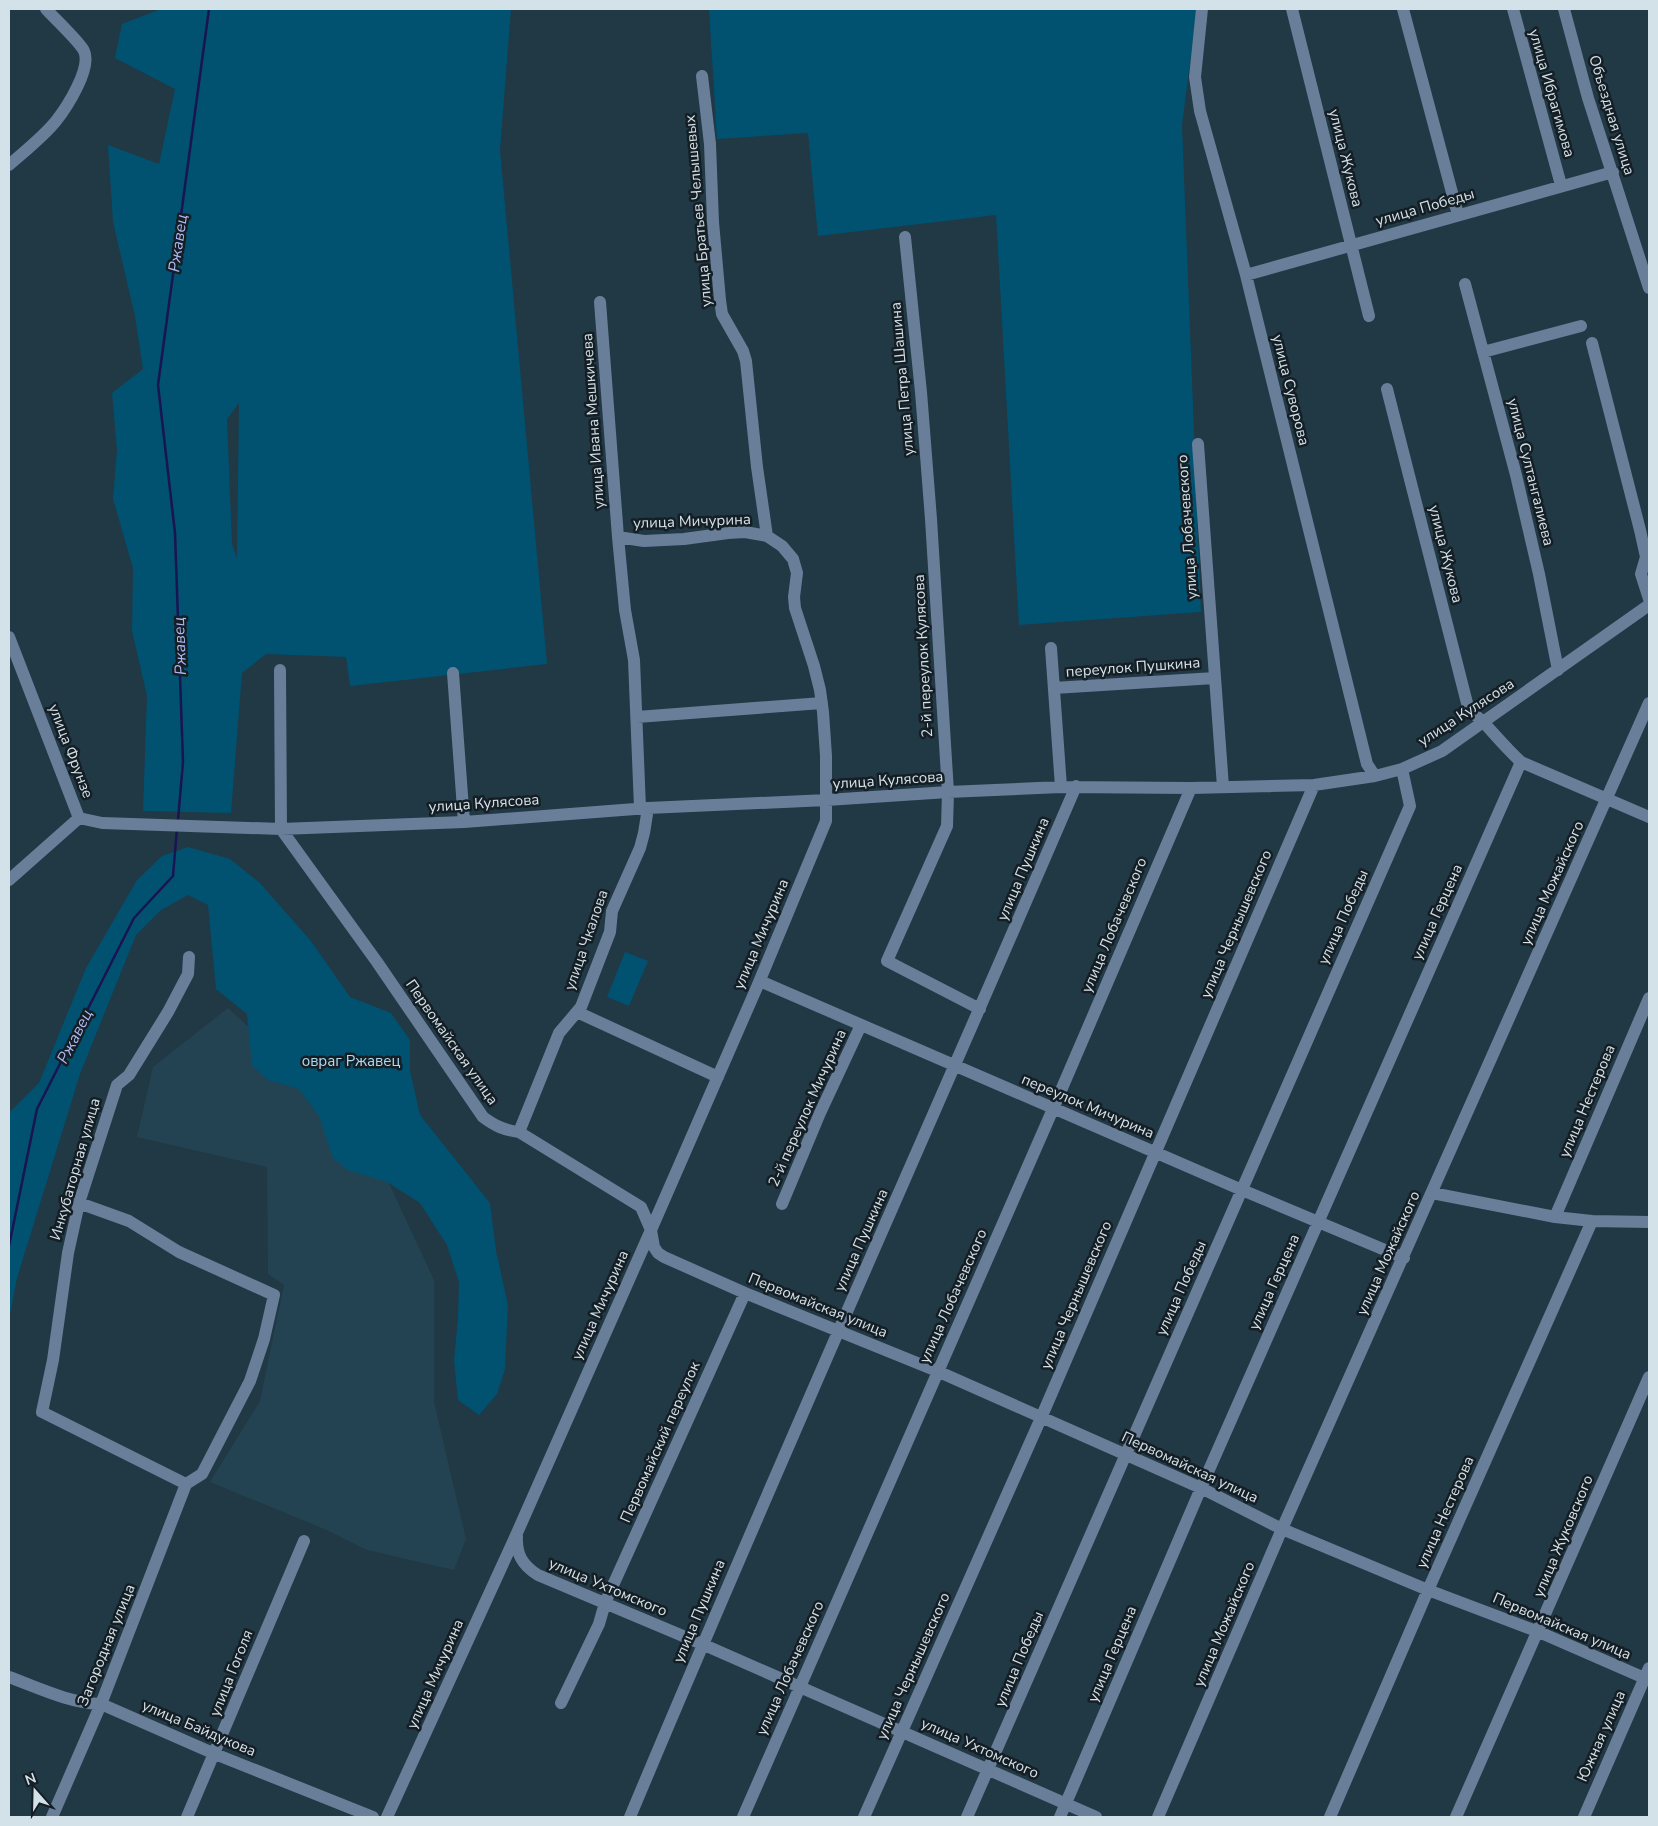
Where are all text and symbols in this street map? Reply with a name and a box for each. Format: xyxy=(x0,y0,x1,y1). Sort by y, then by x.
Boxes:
street label: улица Ибрагимова xyxy=(1524,27,1580,159)
street label: Объездная улица xyxy=(1584,53,1640,177)
street label: улица Жукова xyxy=(1324,107,1368,209)
street label: улица Братьев Челышевых xyxy=(680,114,716,308)
street label: улица Победы xyxy=(1373,183,1477,231)
water label: Ржавец xyxy=(163,213,193,274)
street label: улица Петра Шашина xyxy=(885,301,919,457)
street label: улица Ивана Мешкичева xyxy=(577,332,609,510)
street label: улица Суворова xyxy=(1268,332,1314,448)
street label: улица Султангалиева xyxy=(1503,396,1559,548)
street label: улица Лобачевского xyxy=(1172,454,1202,600)
street label: улица Жукова xyxy=(1424,503,1468,605)
street label: улица Мичурина xyxy=(633,509,751,533)
street label: 2-й переулок Кулясова xyxy=(909,574,937,738)
water label: Ржавец xyxy=(168,616,192,675)
street label: переулок Пушкина xyxy=(1065,652,1201,682)
street label: улица Кулясова xyxy=(1414,673,1518,751)
street label: улица Фрунзе xyxy=(44,701,98,801)
street label: улица Кулясова xyxy=(832,766,944,794)
street label: улица Кулясова xyxy=(428,789,540,817)
street label: улица Пушкина xyxy=(992,814,1054,924)
street label: улица Можайского xyxy=(1516,818,1588,948)
street label: улица Чернышевского xyxy=(1196,847,1276,1001)
street label: улица Лобачевского xyxy=(1076,854,1152,996)
street label: улица Герцена xyxy=(1407,861,1467,963)
street label: улица Победы xyxy=(1313,866,1373,968)
street label: улица Мичурина xyxy=(729,876,793,992)
street label: улица Чкалова xyxy=(559,887,613,993)
street label: Первомайская улица xyxy=(401,975,503,1109)
water label: Ржавец xyxy=(52,1005,98,1067)
street label: 2-й переулок Мичурина xyxy=(763,1026,851,1190)
street label: улица Нестерова xyxy=(1554,1042,1620,1160)
park label: овраг Ржавец xyxy=(302,1051,400,1071)
street label: переулок Мичурина xyxy=(1019,1069,1157,1143)
street label: Инкубаторная улица xyxy=(45,1096,105,1242)
street label: улица Пушкина xyxy=(829,1185,893,1295)
street label: улица Можайского xyxy=(1352,1188,1424,1318)
street label: улица Чернышевского xyxy=(1036,1218,1116,1372)
street label: улица Лобачевского xyxy=(914,1226,992,1366)
street label: улица Герцена xyxy=(1244,1231,1304,1333)
street label: улица Победы xyxy=(1151,1237,1211,1339)
street label: улица Мичурина xyxy=(567,1247,633,1363)
street label: Первомайская улица xyxy=(745,1268,891,1342)
street label: Первомайский переулок xyxy=(615,1358,705,1526)
street label: Первомайская улица xyxy=(1118,1427,1262,1507)
street label: улица Нестерова xyxy=(1411,1453,1479,1571)
street label: улица Жуковского xyxy=(1528,1472,1598,1600)
street label: улица Ухтомского xyxy=(546,1553,670,1621)
street label: улица Пушкина xyxy=(668,1556,730,1666)
street label: улица Можайского xyxy=(1189,1558,1259,1690)
street label: Загородная улица xyxy=(72,1581,140,1709)
street label: Первомайская улица xyxy=(1490,1588,1634,1664)
street label: улица Чернышевского xyxy=(871,1589,955,1743)
street label: улица Лобачевского xyxy=(751,1598,829,1738)
street label: улица Герцена xyxy=(1083,1603,1141,1705)
street label: улица Победы xyxy=(990,1608,1048,1710)
street label: улица Мичурина xyxy=(402,1616,468,1732)
street label: улица Гоголя xyxy=(204,1627,258,1719)
street label: Южная улица xyxy=(1572,1687,1630,1785)
street label: улица Байдукова xyxy=(139,1695,259,1761)
street label: улица Ухтомского xyxy=(918,1713,1042,1783)
north arrow xyxy=(10,1766,60,1816)
text: N xyxy=(23,1769,39,1790)

